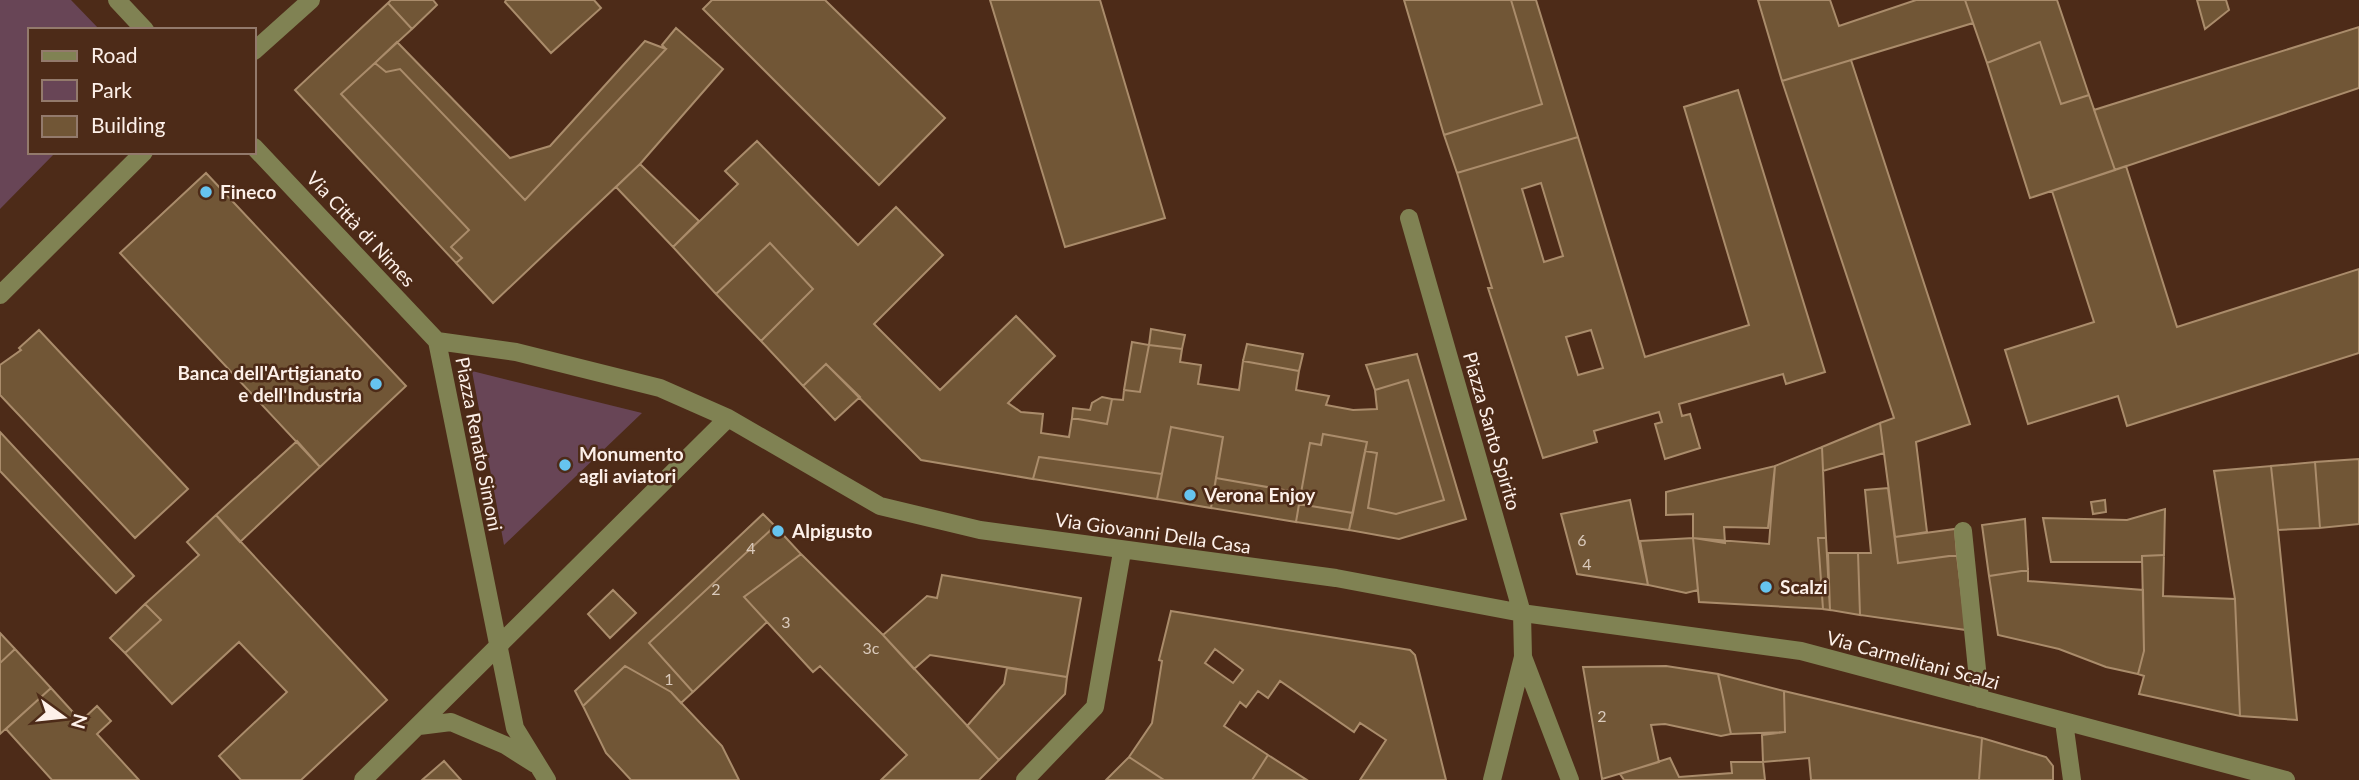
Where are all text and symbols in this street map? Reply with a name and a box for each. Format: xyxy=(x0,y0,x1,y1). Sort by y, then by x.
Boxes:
legend xyxy=(28,28,256,154)
text: Road xyxy=(91,42,138,67)
text: Park xyxy=(91,77,132,102)
text: Building xyxy=(91,112,166,137)
street label: Via Città di Nimes xyxy=(302,166,421,291)
place label: Fineco xyxy=(220,180,276,203)
marker: Fineco xyxy=(198,184,214,200)
street label: Piazza Santo Spirito xyxy=(1459,349,1526,513)
street label: Piazza Renato Simoni xyxy=(451,355,508,533)
place label: Banca dell'Artigianato e dell'Industria xyxy=(177,361,362,406)
marker: Banca dell'Artigianato e dell'Industria xyxy=(368,376,384,392)
place label: Monumento agli aviatori xyxy=(579,442,684,487)
marker: Monumento agli aviatori xyxy=(557,457,573,473)
place label: Verona Enjoy xyxy=(1203,483,1316,506)
marker: Verona Enjoy xyxy=(1182,487,1198,503)
street label: Via Giovanni Della Casa xyxy=(1054,507,1253,558)
place label: Alpigusto xyxy=(791,519,873,542)
marker: Alpigusto xyxy=(770,523,786,539)
house number: 6 xyxy=(1577,530,1587,549)
house number: 4 xyxy=(746,538,756,557)
house number: 4 xyxy=(1582,554,1592,573)
place label: Scalzi xyxy=(1780,575,1827,598)
house number: 2 xyxy=(711,579,721,598)
marker: Scalzi xyxy=(1758,579,1774,595)
house number: 3 xyxy=(781,612,791,631)
street label: Via Carmelitani Scalzi xyxy=(1824,625,2002,694)
house number: 3c xyxy=(863,638,880,657)
house number: 1 xyxy=(664,669,674,688)
north arrow xyxy=(28,682,98,752)
house number: 2 xyxy=(1597,706,1607,725)
text: N xyxy=(67,711,93,732)

